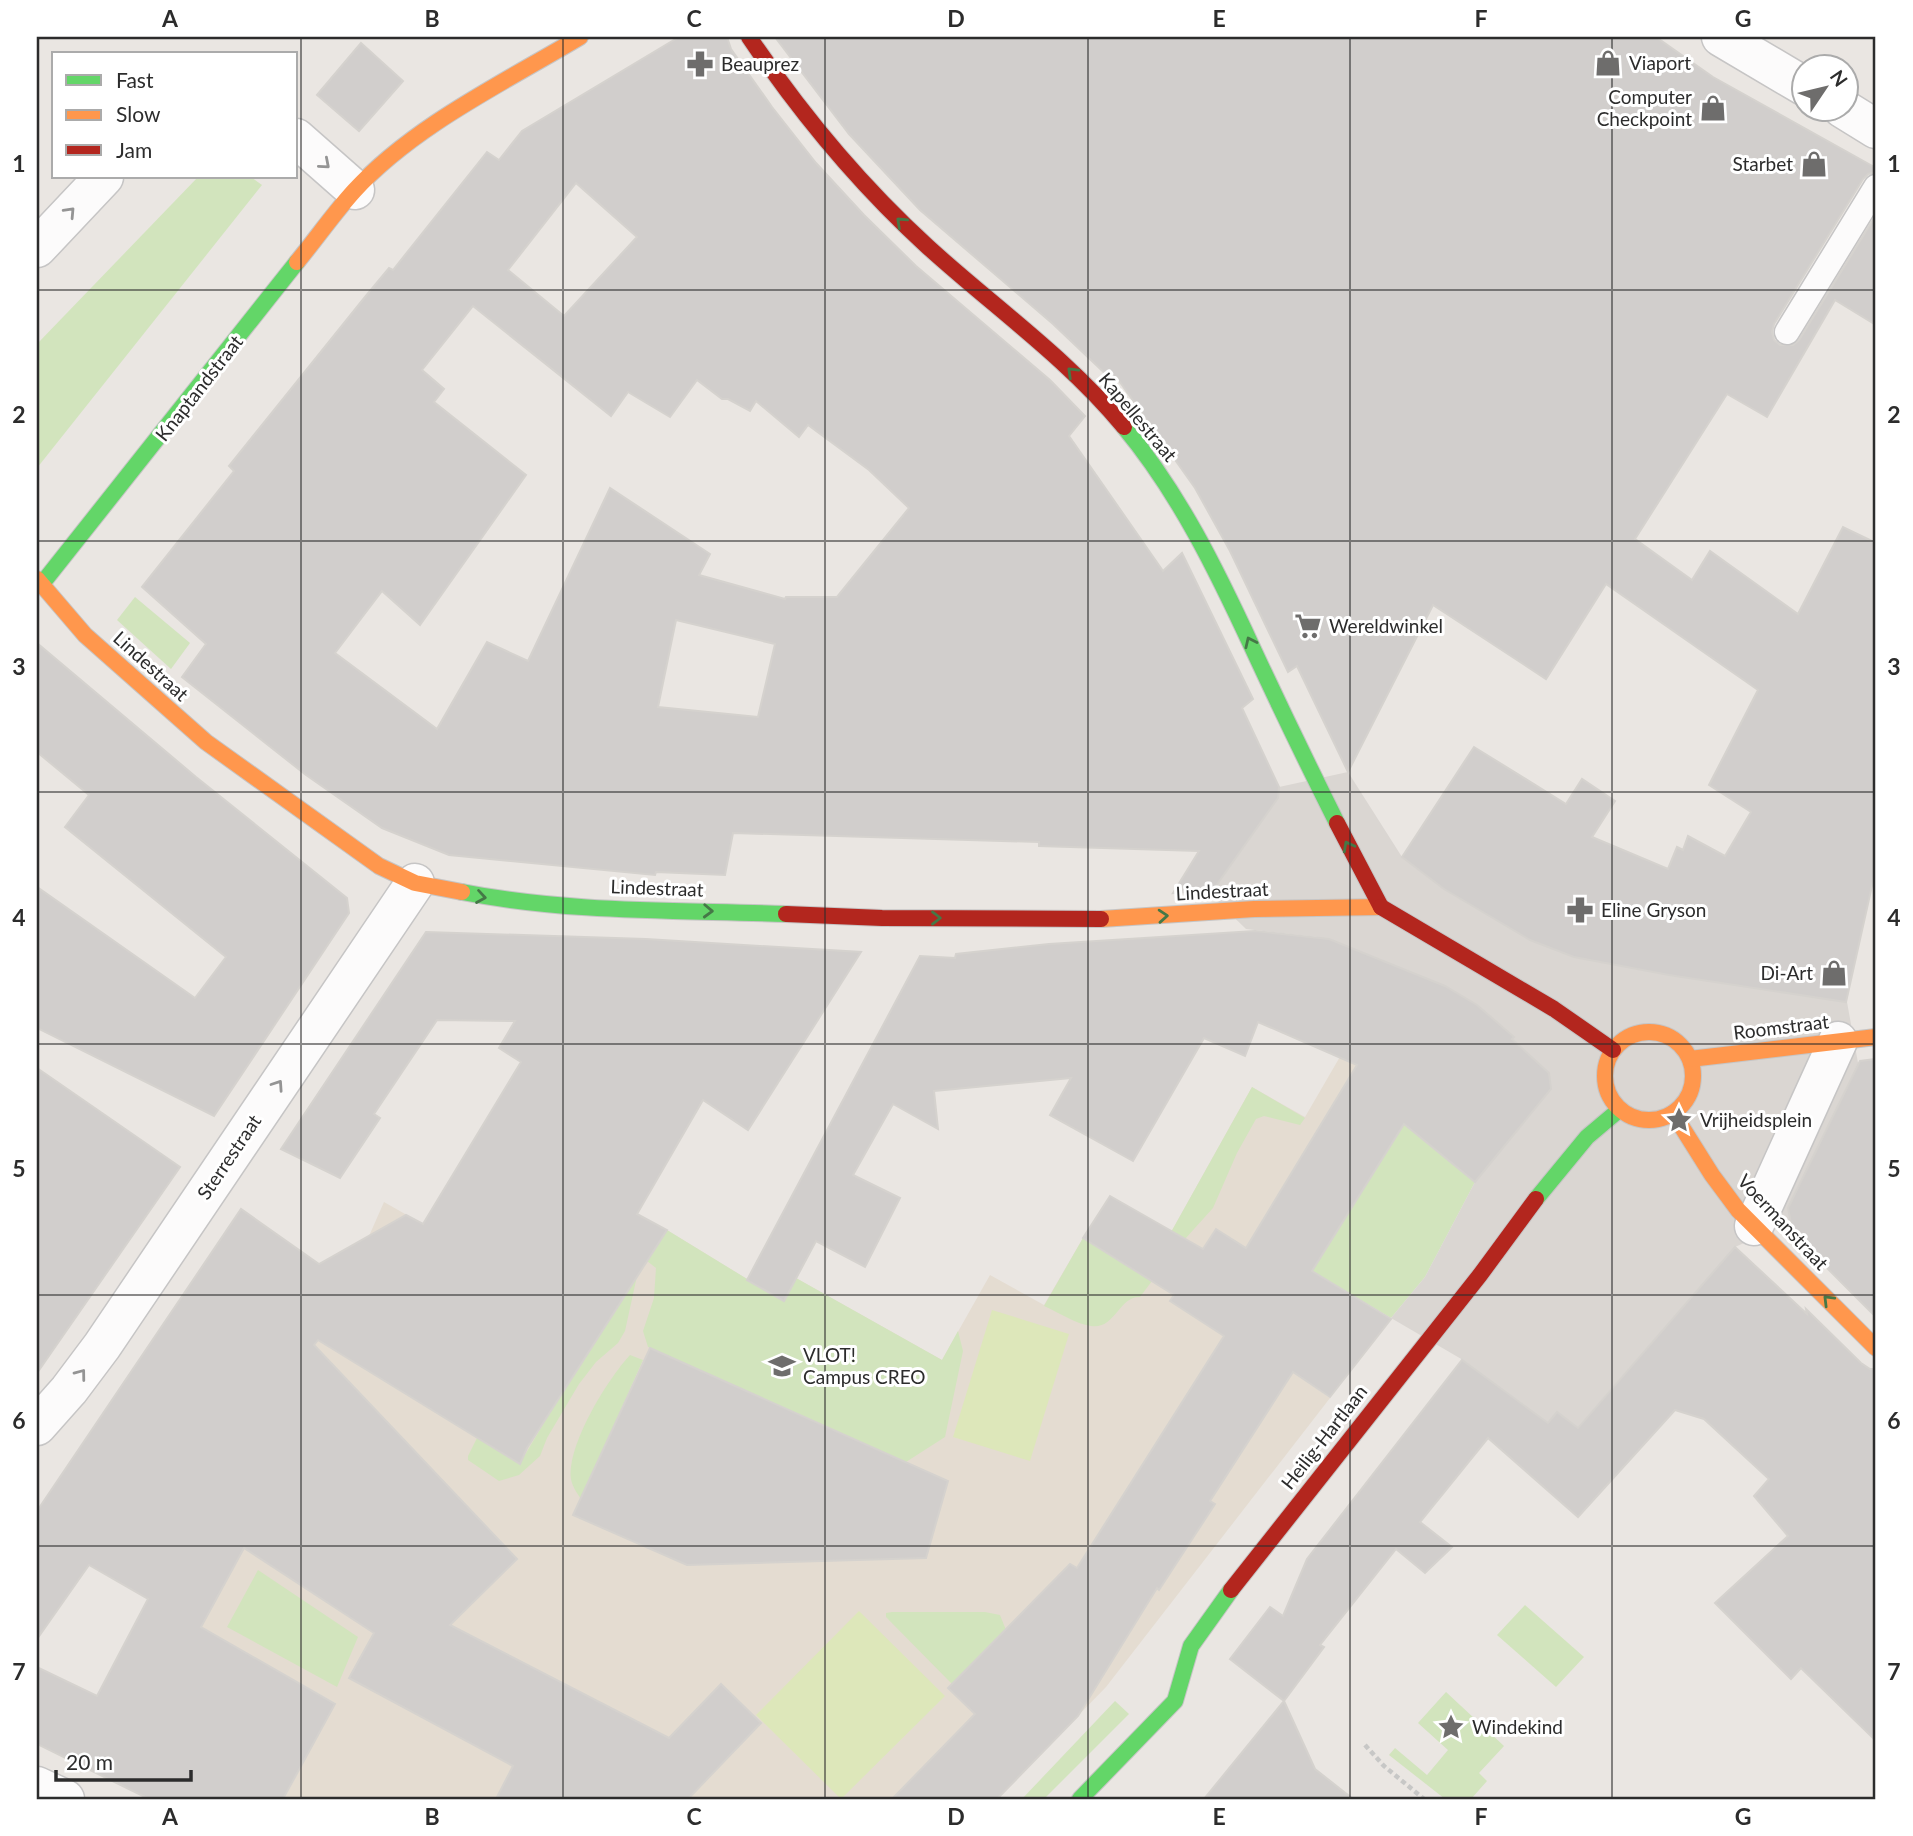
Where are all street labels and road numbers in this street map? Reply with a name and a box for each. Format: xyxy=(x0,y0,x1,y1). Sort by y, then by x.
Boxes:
street label: Knaptandstraat xyxy=(150,330,247,445)
street label: Kapellestraat xyxy=(1095,368,1182,466)
street label: Lindestraat xyxy=(109,626,194,705)
street label: Lindestraat xyxy=(610,874,704,901)
street label: Lindestraat xyxy=(1175,877,1269,904)
street label: Roomstraat xyxy=(1732,1009,1830,1044)
street label: Sterrestraat xyxy=(192,1110,265,1204)
street label: Voermanstraat xyxy=(1733,1169,1834,1274)
street label: Heilig-Hartlaan xyxy=(1276,1380,1372,1493)

